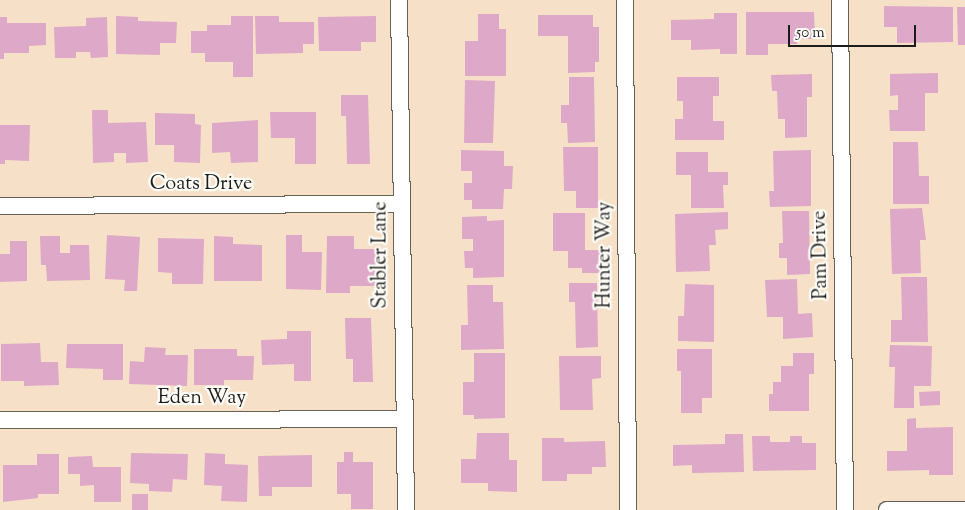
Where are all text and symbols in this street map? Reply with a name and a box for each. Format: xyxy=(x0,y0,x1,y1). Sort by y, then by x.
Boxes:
scale bar xyxy=(790,15,918,47)
text: 50 m xyxy=(796,23,825,44)
street label: Coats Drive xyxy=(150,172,252,196)
street label: Stabler Lane xyxy=(369,201,393,309)
street label: Hunter Way xyxy=(593,202,617,308)
street label: Pam Drive xyxy=(808,210,834,300)
street label: Eden Way xyxy=(158,386,246,410)

